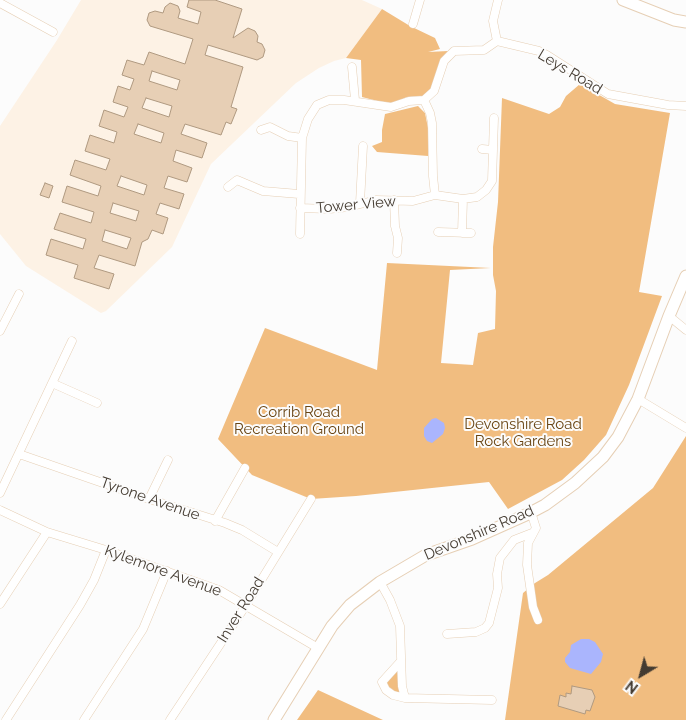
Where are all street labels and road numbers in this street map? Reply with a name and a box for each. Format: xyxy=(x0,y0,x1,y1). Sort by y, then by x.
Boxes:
street label: Leys Road xyxy=(534,46,606,98)
street label: Tower View xyxy=(315,193,397,217)
street label: Tyrone Avenue xyxy=(98,474,202,524)
street label: Devonshire Road xyxy=(421,502,537,564)
street label: Kylemore Avenue xyxy=(102,541,224,601)
street label: Inver Road xyxy=(214,574,268,646)

